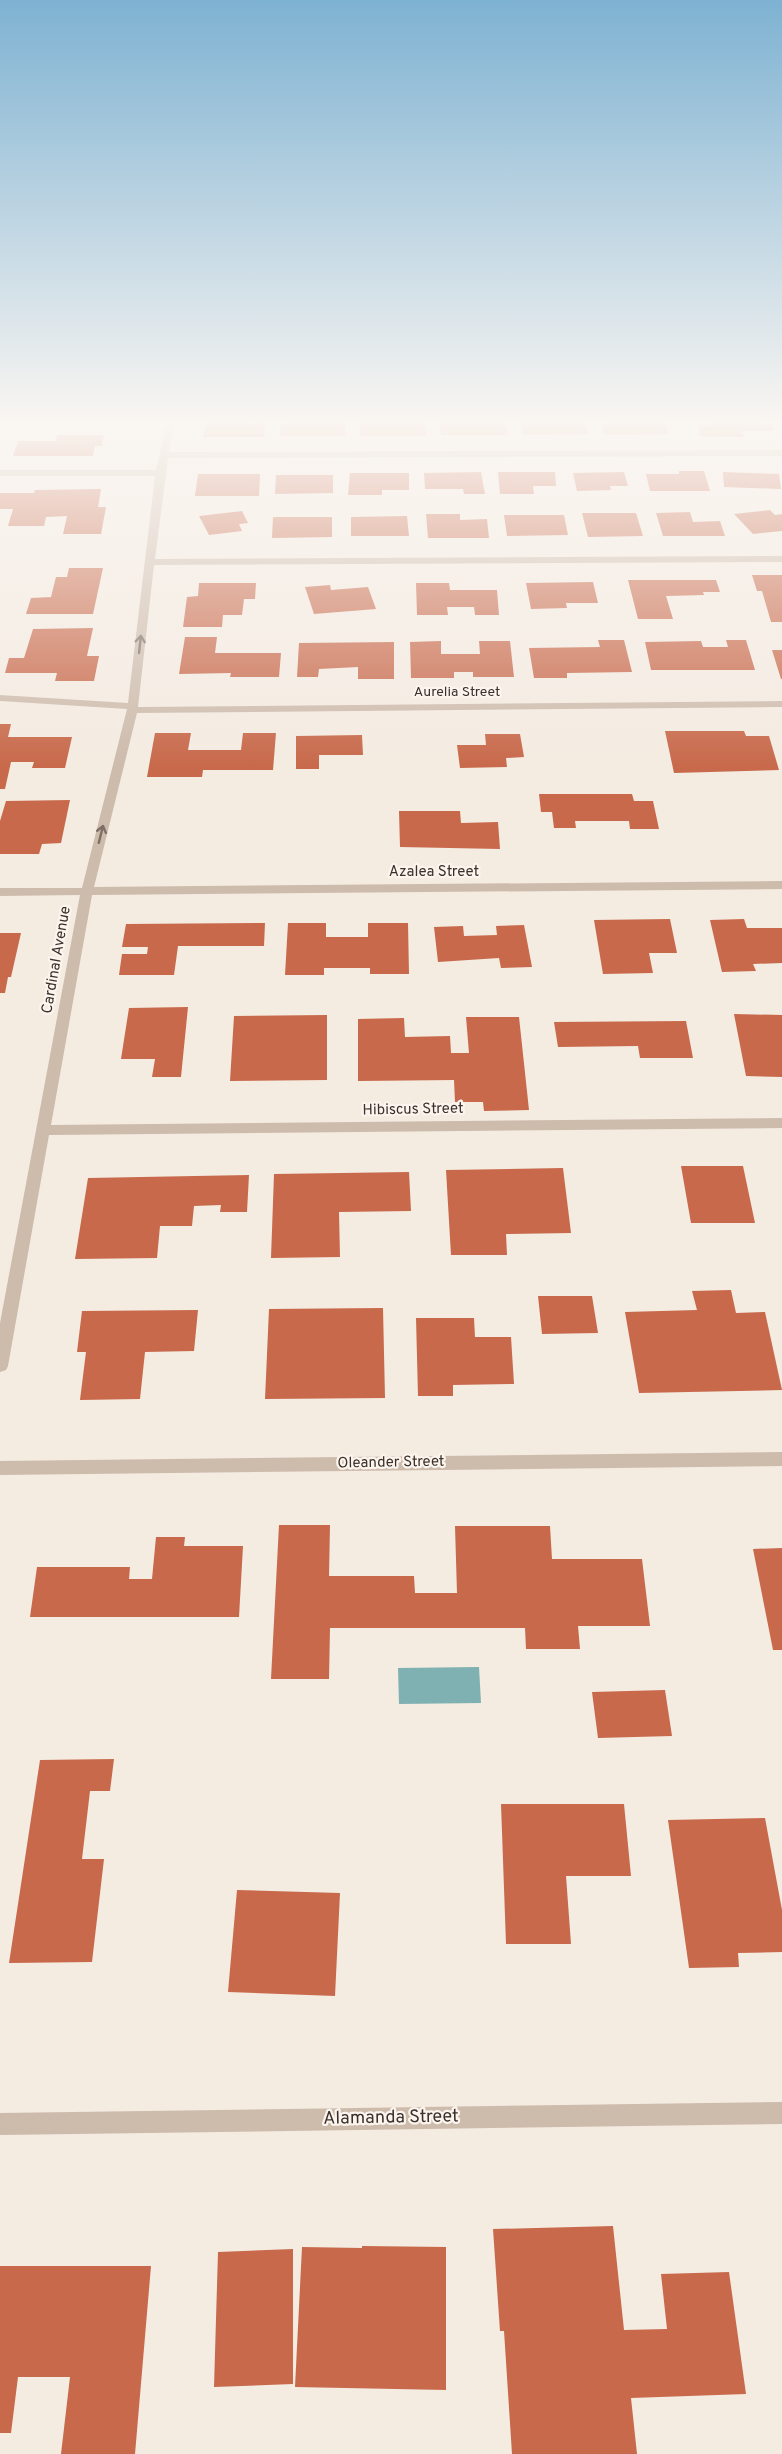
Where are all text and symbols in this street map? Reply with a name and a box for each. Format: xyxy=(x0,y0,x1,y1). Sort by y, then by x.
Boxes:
one-way arrow xyxy=(135,634,146,654)
street label: Aurelia Street xyxy=(414,684,500,701)
one-way arrow xyxy=(96,825,108,844)
street label: Azalea Street xyxy=(389,863,479,882)
street label: Cardinal Avenue xyxy=(38,905,76,1015)
street label: Hibiscus Street xyxy=(362,1100,464,1120)
street label: Oleander Street xyxy=(337,1453,445,1473)
street label: Alamanda Street xyxy=(323,2105,459,2131)

